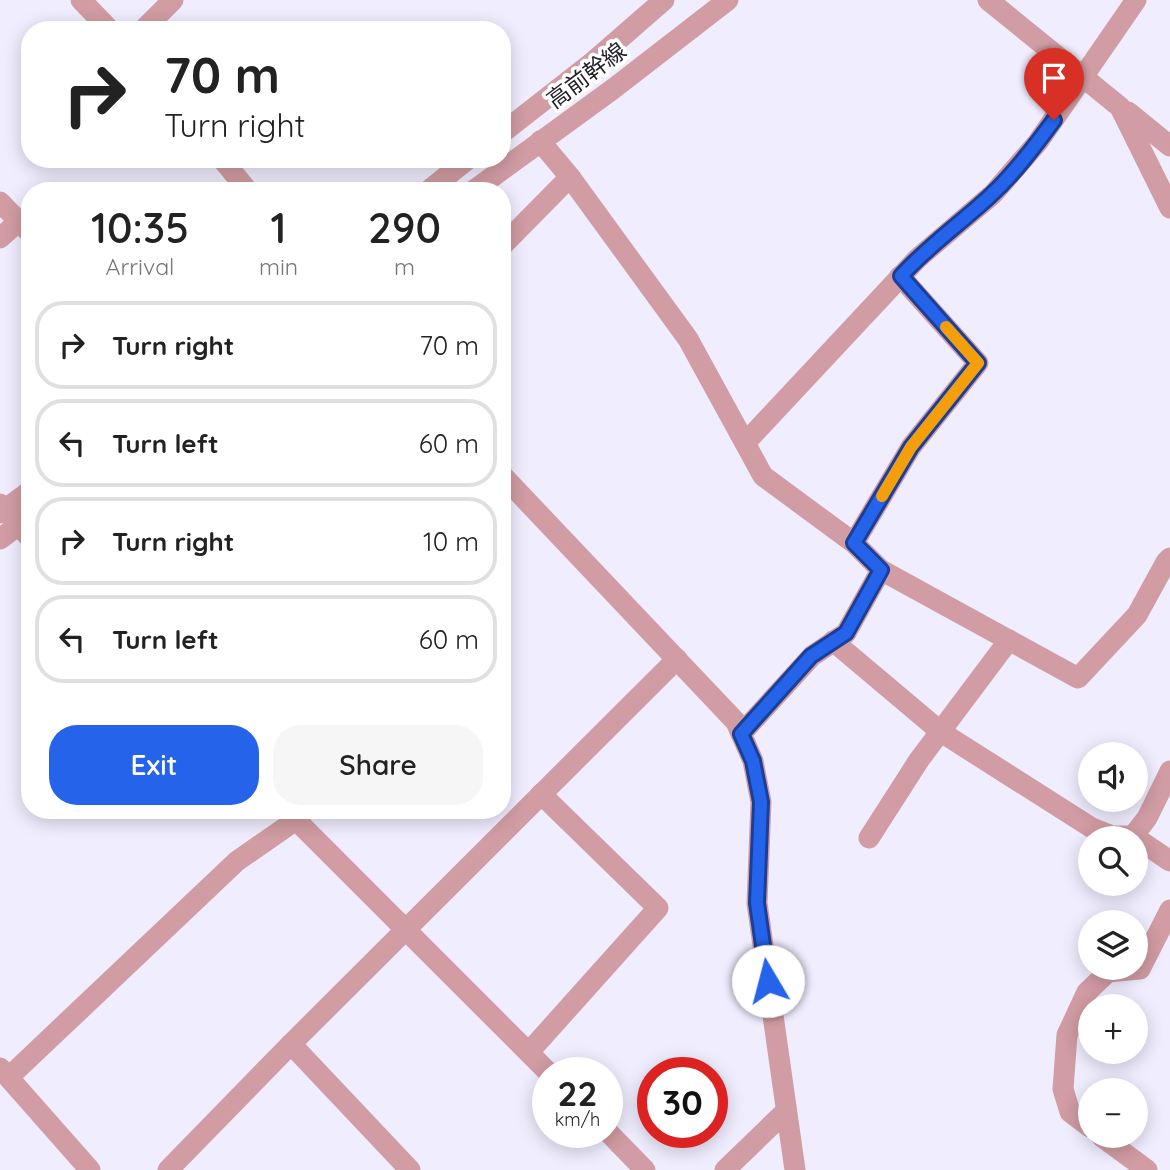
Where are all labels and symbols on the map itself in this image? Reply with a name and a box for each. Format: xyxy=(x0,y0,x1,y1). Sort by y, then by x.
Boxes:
street label: 高前幹線 xyxy=(541,36,631,114)
pin xyxy=(1024,48,1084,120)
position arrow xyxy=(731,944,805,1018)
speed limit sign: 30 xyxy=(637,1057,728,1148)

